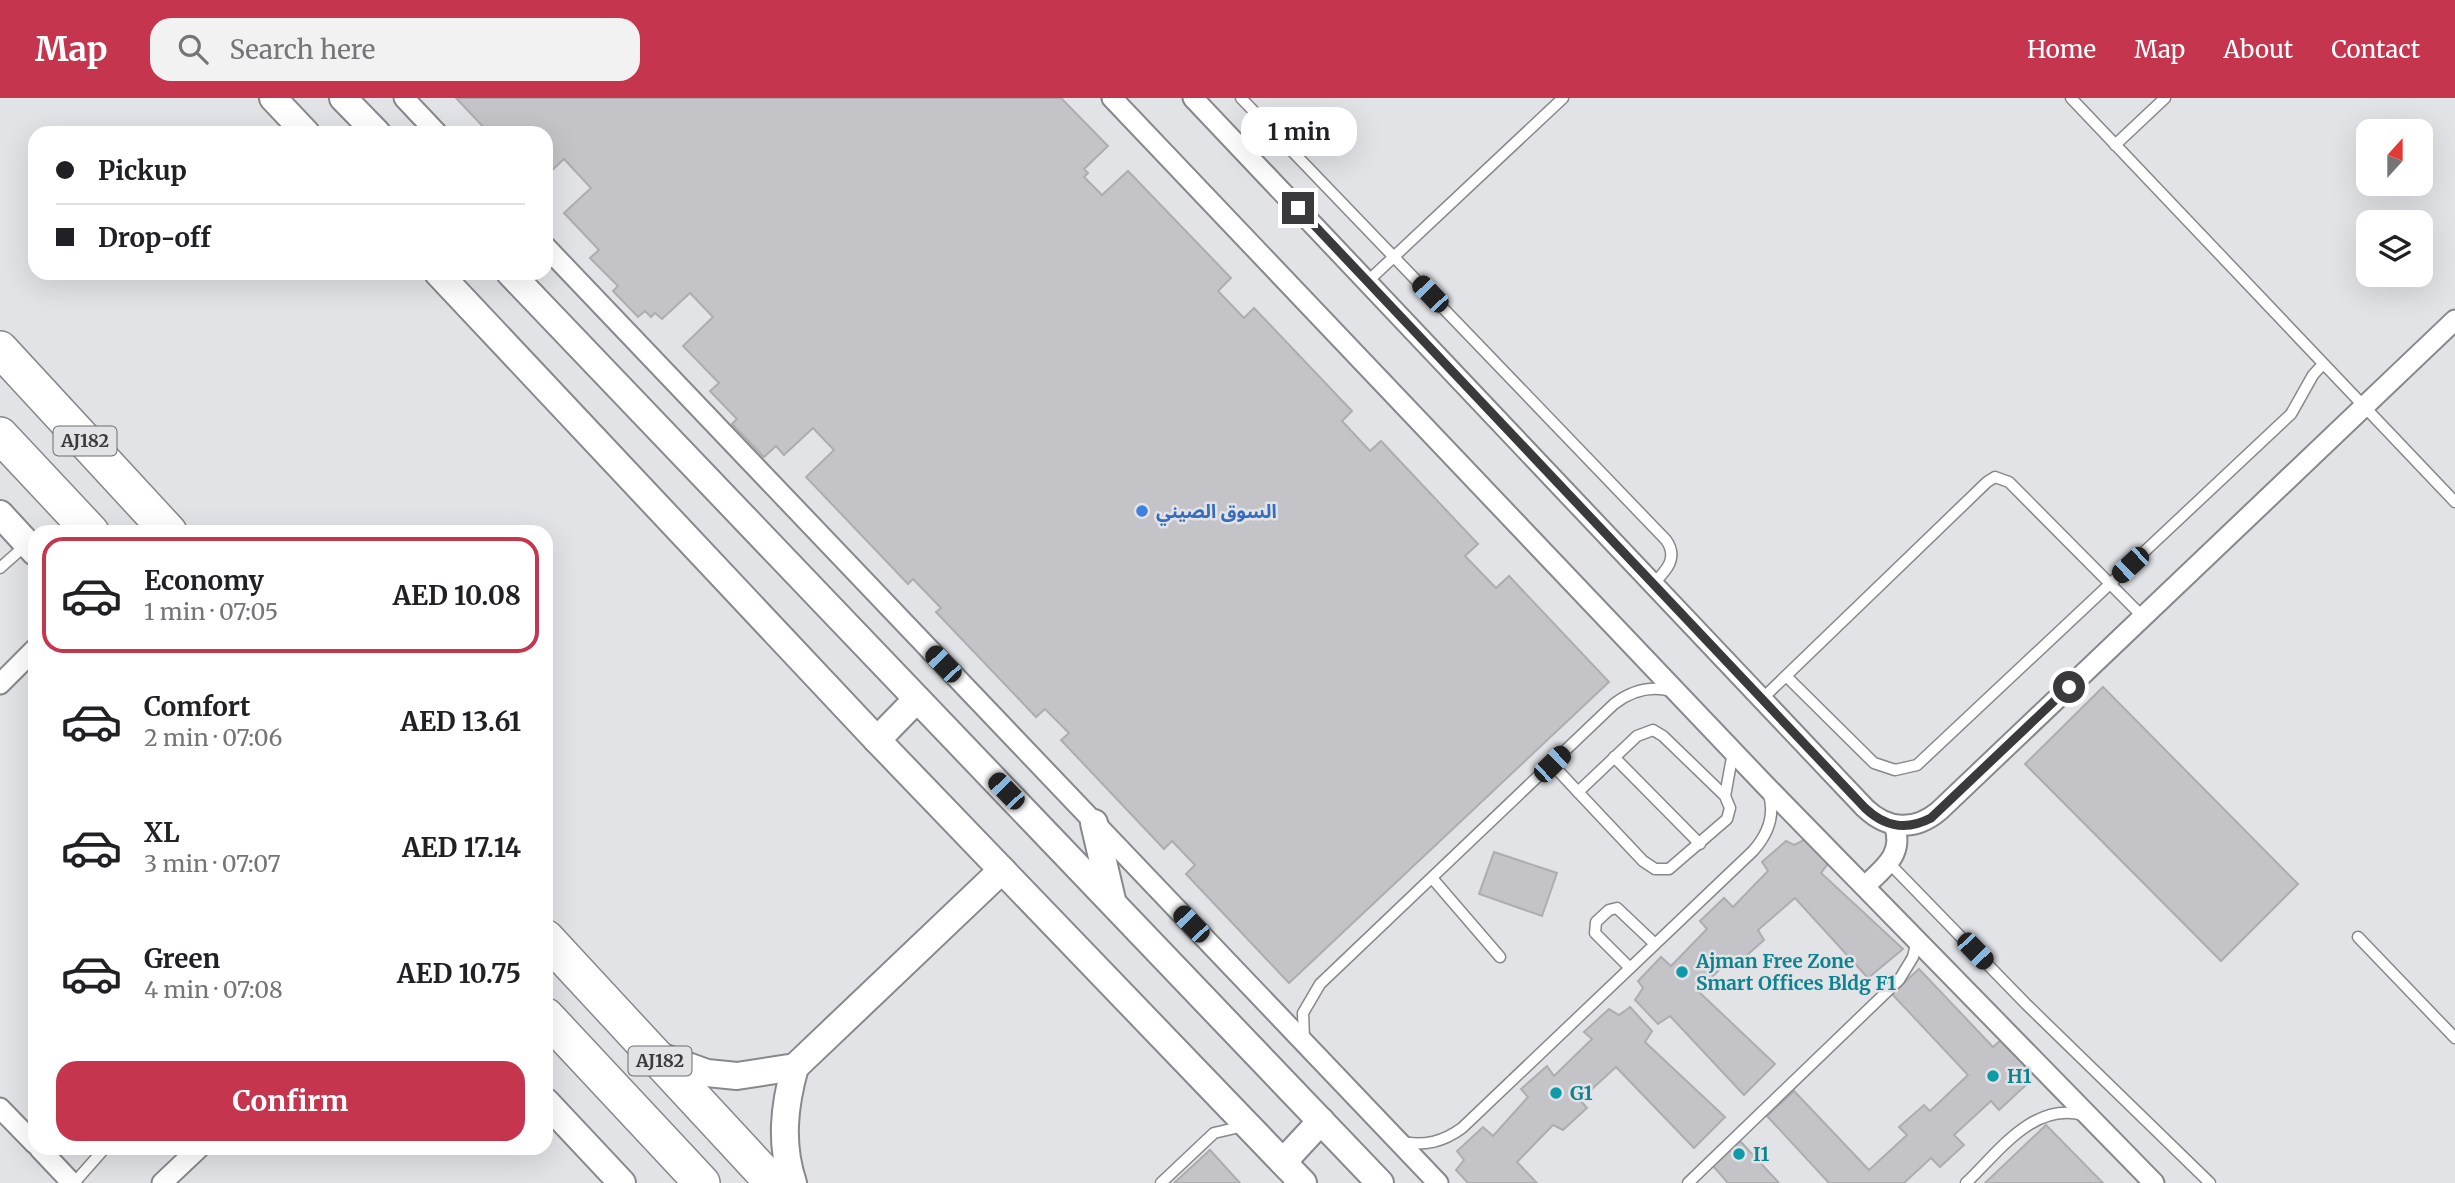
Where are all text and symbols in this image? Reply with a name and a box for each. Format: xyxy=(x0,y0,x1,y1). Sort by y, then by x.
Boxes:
search box xyxy=(150,18,640,81)
text: Map xyxy=(35,29,108,70)
icon: search xyxy=(174,30,212,68)
text: Search here xyxy=(230,33,375,66)
text: Home xyxy=(2027,34,2096,65)
text: Map xyxy=(2134,34,2185,65)
text: About xyxy=(2223,34,2293,65)
text: Contact xyxy=(2331,34,2420,65)
callout: 1 min xyxy=(1240,106,1356,155)
text: 1 min xyxy=(1268,117,1330,146)
north arrow xyxy=(2356,119,2432,196)
map controls xyxy=(2356,119,2433,287)
text: Pickup xyxy=(98,154,187,187)
route end xyxy=(1282,192,1314,224)
button: layers xyxy=(2356,210,2433,287)
text: Drop-off xyxy=(98,221,211,254)
car xyxy=(1408,272,1453,316)
road number: AJ182 xyxy=(54,426,116,456)
place label: السوق الصيني xyxy=(1156,499,1277,526)
marker: السوق الصيني xyxy=(1134,503,1150,519)
car xyxy=(2108,543,2153,587)
icon: car xyxy=(60,564,123,627)
text: Economy xyxy=(144,564,264,597)
text: AED 10.08 xyxy=(393,579,521,612)
text: 1 min · 07:05 xyxy=(144,597,278,626)
car xyxy=(921,642,966,686)
route start xyxy=(2053,671,2085,703)
icon: car xyxy=(60,690,123,753)
text: Comfort xyxy=(144,690,250,723)
text: AED 13.61 xyxy=(400,705,521,738)
text: 2 min · 07:06 xyxy=(144,723,282,752)
car xyxy=(1530,742,1575,786)
car xyxy=(984,769,1029,813)
icon: car xyxy=(60,816,123,879)
text: XL xyxy=(144,816,180,849)
text: AED 17.14 xyxy=(402,831,521,864)
text: 3 min · 07:07 xyxy=(144,849,281,878)
car xyxy=(1169,902,1214,946)
car xyxy=(1953,929,1998,973)
icon: car xyxy=(60,942,123,1005)
text: Green xyxy=(144,942,220,975)
place label: Ajman Free Zone Smart Offices Bldg F1 xyxy=(1695,949,1896,995)
text: AED 10.75 xyxy=(397,957,521,990)
marker: Ajman Free Zone Smart Offices Bldg F1 xyxy=(1674,964,1690,980)
text: 4 min · 07:08 xyxy=(144,975,283,1004)
road number: AJ182 xyxy=(628,1046,692,1076)
button: Confirm xyxy=(56,1061,525,1141)
place label: H1 xyxy=(2007,1064,2032,1088)
marker: H1 xyxy=(1985,1068,2001,1084)
place label: G1 xyxy=(1570,1081,1593,1105)
marker: G1 xyxy=(1548,1085,1564,1101)
place label: I1 xyxy=(1753,1142,1770,1166)
marker: I1 xyxy=(1731,1146,1747,1162)

